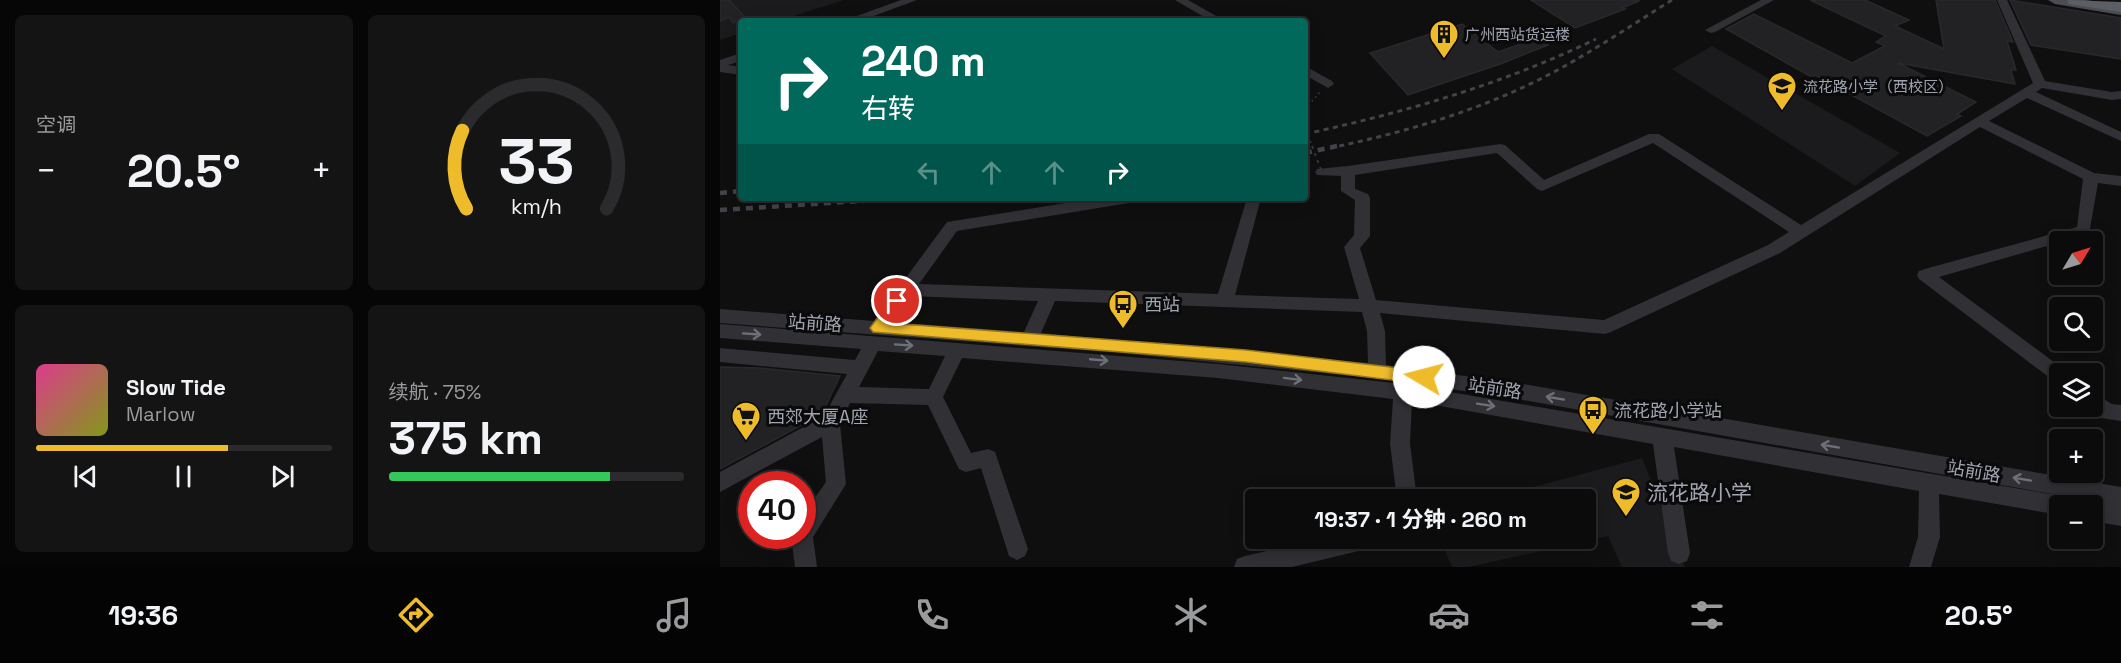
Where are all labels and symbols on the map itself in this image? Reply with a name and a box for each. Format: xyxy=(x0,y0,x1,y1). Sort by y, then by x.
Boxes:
building icon: 广州西站货运楼 xyxy=(1428,18,1460,60)
place label: 广州西站货运楼 xyxy=(1465,25,1570,44)
school or university icon: 流花路小学（西校区） xyxy=(1766,70,1798,112)
place label: 流花路小学（西校区） xyxy=(1803,77,1953,96)
north arrow xyxy=(2049,231,2103,285)
pin xyxy=(871,275,922,326)
bus stop icon: 西站 xyxy=(1107,288,1139,330)
place label: 西站 xyxy=(1144,293,1180,316)
street label: 站前路 xyxy=(787,310,843,336)
one-way arrow xyxy=(741,329,761,340)
one-way arrow xyxy=(894,340,914,351)
position arrow xyxy=(1392,345,1456,409)
one-way arrow xyxy=(1088,355,1108,366)
street label: 站前路 xyxy=(1467,372,1523,404)
one-way arrow xyxy=(1282,373,1302,384)
one-way arrow xyxy=(1546,392,1565,403)
bus stop icon: 流花路小学站 xyxy=(1577,394,1609,436)
place label: 流花路小学站 xyxy=(1614,399,1722,422)
supermarket icon: 西郊大厦A座 xyxy=(730,400,762,442)
one-way arrow xyxy=(1476,400,1495,411)
place label: 西郊大厦A座 xyxy=(767,405,868,428)
one-way arrow xyxy=(1821,440,1840,451)
street label: 站前路 xyxy=(1945,455,2003,487)
speed limit sign: 40 xyxy=(738,471,816,549)
one-way arrow xyxy=(2013,474,2032,485)
school or university icon: 流花路小学 xyxy=(1610,476,1642,518)
place label: 流花路小学 xyxy=(1647,479,1752,506)

